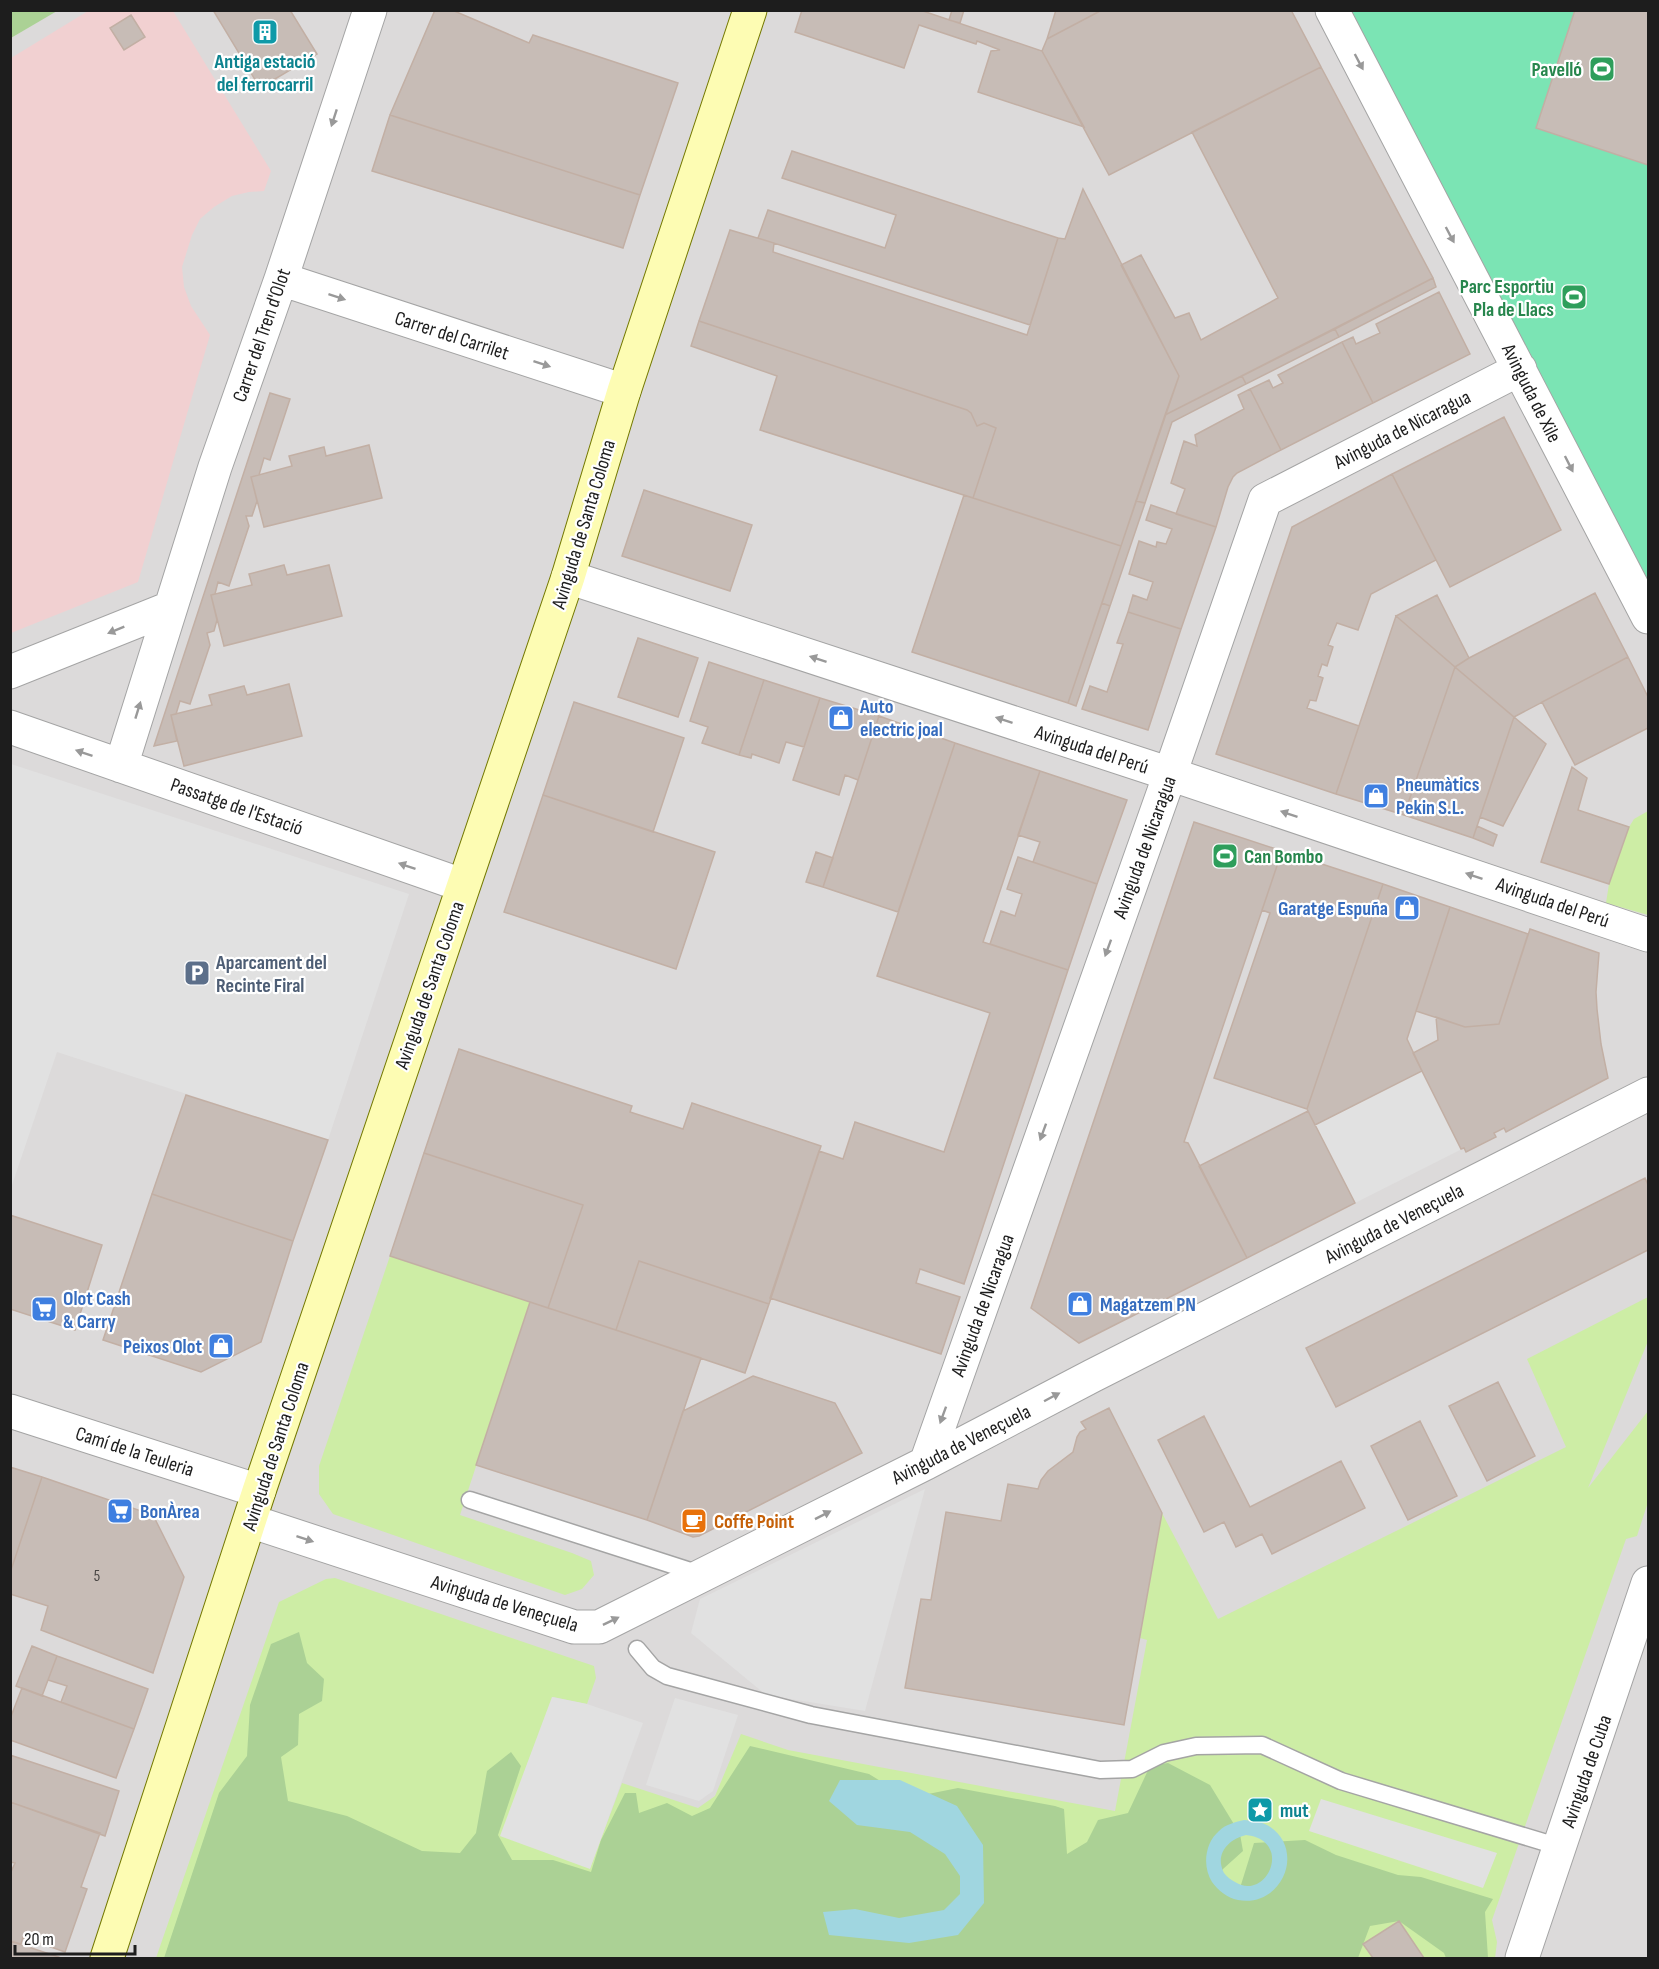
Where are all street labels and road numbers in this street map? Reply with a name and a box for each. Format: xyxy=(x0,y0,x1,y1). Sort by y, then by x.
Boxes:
street label: Carrer del Tren d'Olot xyxy=(228,265,296,405)
street label: Carrer del Carrilet xyxy=(392,306,512,366)
street label: Avinguda de Xile xyxy=(1496,339,1566,447)
street label: Avinguda de Nicaragua xyxy=(1329,385,1475,475)
street label: Avinguda de Santa Coloma xyxy=(547,437,621,613)
street label: Avinguda del Perú xyxy=(1031,720,1151,780)
street label: Passatge de l'Estació xyxy=(167,773,306,841)
street label: Avinguda de Nicaragua xyxy=(1108,773,1182,923)
street label: Avinguda del Perú xyxy=(1492,872,1612,933)
street label: Avinguda de Santa Coloma xyxy=(390,898,470,1073)
street label: Avinguda de Veneçuela xyxy=(1320,1179,1468,1270)
street label: Avinguda de Nicaragua xyxy=(946,1231,1020,1381)
street label: Avinguda de Santa Coloma xyxy=(237,1359,315,1535)
street label: Avinguda de Veneçuela xyxy=(887,1400,1035,1491)
street label: Camí de la Teuleria xyxy=(72,1422,197,1482)
street label: Avinguda de Veneçuela xyxy=(427,1570,581,1638)
street label: Avinguda de Cuba xyxy=(1556,1712,1617,1832)

